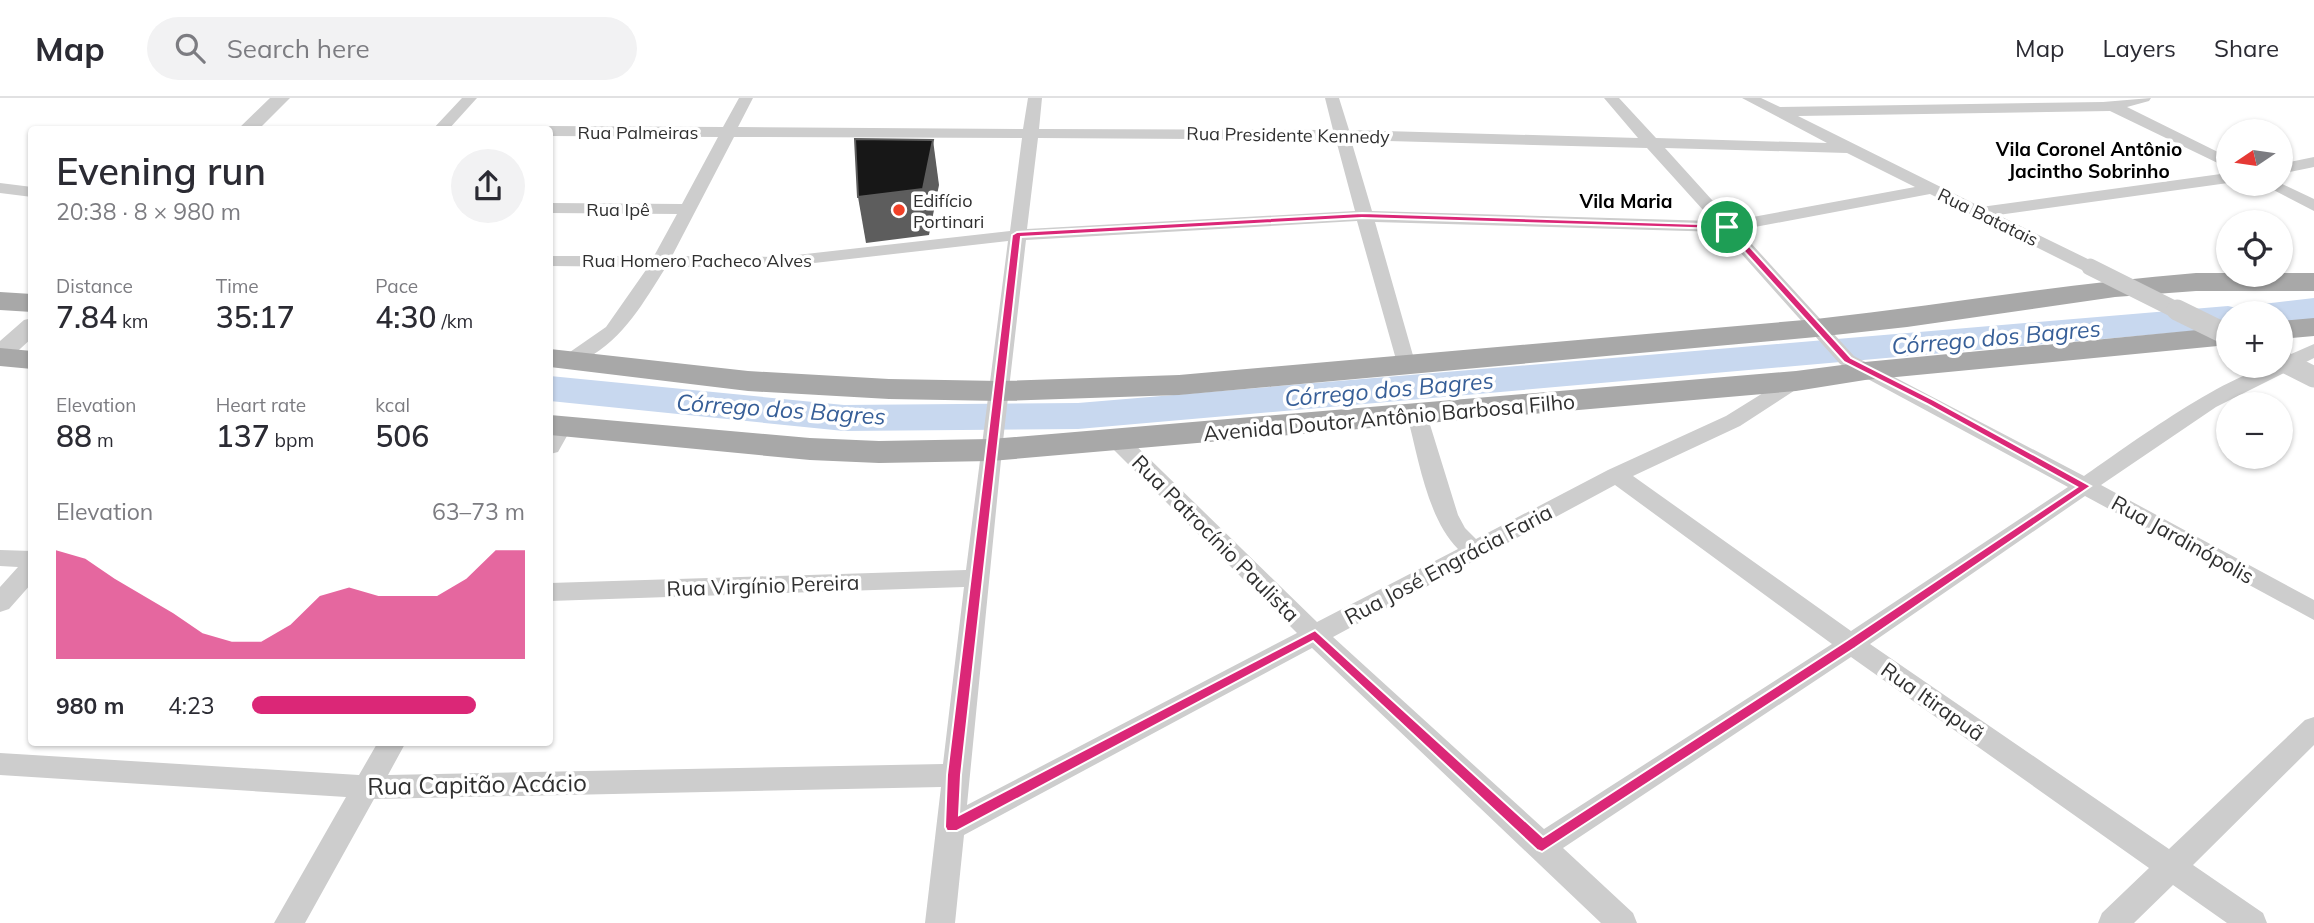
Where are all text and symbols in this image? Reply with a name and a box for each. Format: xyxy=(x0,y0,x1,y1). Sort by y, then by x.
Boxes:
search box xyxy=(147,17,637,80)
text: Map xyxy=(35,28,105,69)
icon: search xyxy=(171,29,209,67)
text: Search here xyxy=(227,32,370,65)
text: Map xyxy=(2015,33,2064,63)
text: Layers xyxy=(2102,33,2176,63)
text: Share xyxy=(2214,33,2279,63)
north arrow xyxy=(2216,119,2292,196)
map controls xyxy=(2216,119,2293,469)
street label: Rua Palmeiras xyxy=(578,121,698,144)
street label: Rua Presidente Kennedy xyxy=(1186,122,1390,148)
district label: Vila Coronel Antônio Jacintho Sobrinho xyxy=(1995,137,2182,183)
text: Evening run xyxy=(56,147,266,195)
button: share xyxy=(451,149,525,223)
street label: Rua Batatais xyxy=(1934,183,2042,251)
place label: Edifício Portinari xyxy=(913,189,984,233)
district label: Vila Maria xyxy=(1578,189,1673,213)
text: 20:38 · 8 × 980 m xyxy=(56,197,241,226)
pin xyxy=(1697,197,1757,257)
street label: Rua Ipê xyxy=(586,198,650,221)
marker: Edifício Portinari xyxy=(891,202,907,218)
icon: arrive xyxy=(1708,208,1746,246)
button: locate xyxy=(2216,210,2293,287)
street label: Rua Homero Pacheco Alves xyxy=(582,249,812,272)
text: Distance xyxy=(56,274,133,298)
text: Time xyxy=(216,274,259,298)
text: Pace xyxy=(375,274,418,298)
text: 7.84 xyxy=(56,298,117,336)
text: 35:17 xyxy=(216,298,295,336)
text: 4:30 xyxy=(375,298,436,336)
button: + xyxy=(2216,301,2293,378)
text: km xyxy=(117,309,149,333)
text: /km xyxy=(436,309,473,333)
water label: Córrego dos Bagres xyxy=(1890,313,2102,361)
water label: Córrego dos Bagres xyxy=(1283,365,1495,413)
water label: Córrego dos Bagres xyxy=(675,387,887,431)
street label: Avenida Doutor Antônio Barbosa Filho xyxy=(1202,388,1576,446)
button: − xyxy=(2216,392,2293,469)
text: Elevation xyxy=(56,393,136,417)
text: Heart rate xyxy=(216,393,306,417)
text: kcal xyxy=(375,393,410,417)
text: 88 xyxy=(56,417,92,455)
text: 137 xyxy=(216,417,270,455)
text: 506 xyxy=(375,417,429,455)
text: m xyxy=(92,428,114,452)
text: bpm xyxy=(270,428,314,452)
street label: Rua Patrocínio Paulista xyxy=(1127,449,1305,627)
street label: Rua Jardinópolis xyxy=(2107,489,2259,589)
text: Elevation xyxy=(56,497,153,526)
text: 63–73 m xyxy=(432,497,525,526)
street label: Rua José Engrácia Faria xyxy=(1340,498,1556,630)
street label: Rua Virgínio Pereira xyxy=(666,569,860,601)
street label: Rua Itirapuã xyxy=(1876,656,1990,746)
text: 980 m xyxy=(56,691,124,720)
text: 4:23 xyxy=(168,691,215,720)
street label: Rua Capitão Acácio xyxy=(367,767,587,801)

